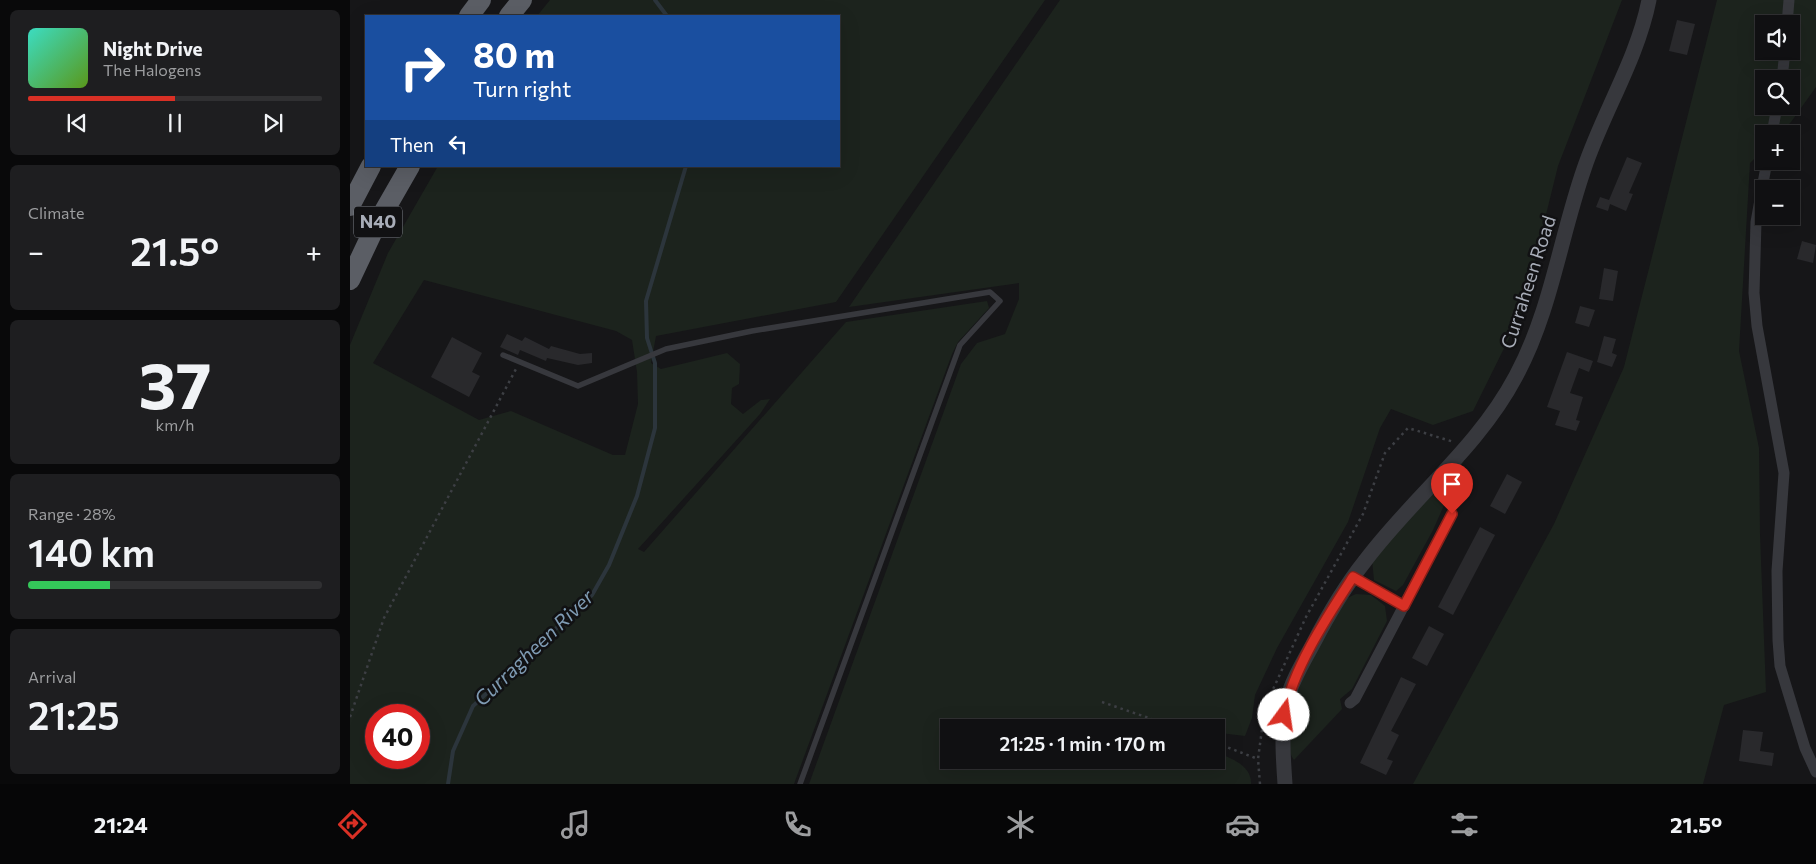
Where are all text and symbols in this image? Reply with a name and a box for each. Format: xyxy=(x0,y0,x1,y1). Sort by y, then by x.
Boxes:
map controls xyxy=(1755,15,1800,225)
button: sound xyxy=(1755,15,1800,60)
text: 80 m xyxy=(473,32,555,75)
icon: right xyxy=(390,35,455,100)
text: Night Drive xyxy=(103,37,203,60)
text: The Halogens xyxy=(103,60,201,79)
button: search xyxy=(1755,70,1800,115)
text: Turn right xyxy=(473,75,571,102)
icon: previous xyxy=(63,109,91,137)
icon: pause xyxy=(161,109,189,137)
icon: next xyxy=(259,109,287,137)
button: + xyxy=(1755,125,1800,170)
icon: left xyxy=(444,130,472,158)
text: Then xyxy=(390,133,434,156)
button: − xyxy=(1755,180,1800,225)
text: Climate xyxy=(28,203,84,222)
road number: N40 xyxy=(354,206,402,238)
street label: Curraheen Road xyxy=(1495,212,1560,351)
text: 21.5° xyxy=(130,227,219,274)
text: − xyxy=(28,234,44,268)
text: + xyxy=(306,234,322,268)
text: 37 xyxy=(139,343,211,422)
text: km/h xyxy=(156,415,194,434)
pin xyxy=(1431,463,1473,514)
icon: arrive xyxy=(1438,470,1466,498)
text: Range · 28% xyxy=(28,504,116,523)
text: 140 km xyxy=(28,528,155,575)
water label: Curragheen River xyxy=(469,583,599,710)
text: Arrival xyxy=(28,667,76,686)
position arrow xyxy=(1257,688,1309,740)
text: 21:25 xyxy=(28,691,120,738)
speed limit sign: 40 xyxy=(365,704,430,769)
text: 21:25 · 1 min · 170 m xyxy=(999,732,1166,755)
icon: directions xyxy=(335,807,370,842)
icon: music xyxy=(558,807,593,842)
icon: phone xyxy=(780,807,815,842)
icon: climate xyxy=(1003,807,1038,842)
icon: car xyxy=(1225,807,1260,842)
icon: filters xyxy=(1447,807,1482,842)
text: 21:24 xyxy=(94,811,148,838)
text: 21.5° xyxy=(1670,811,1722,838)

